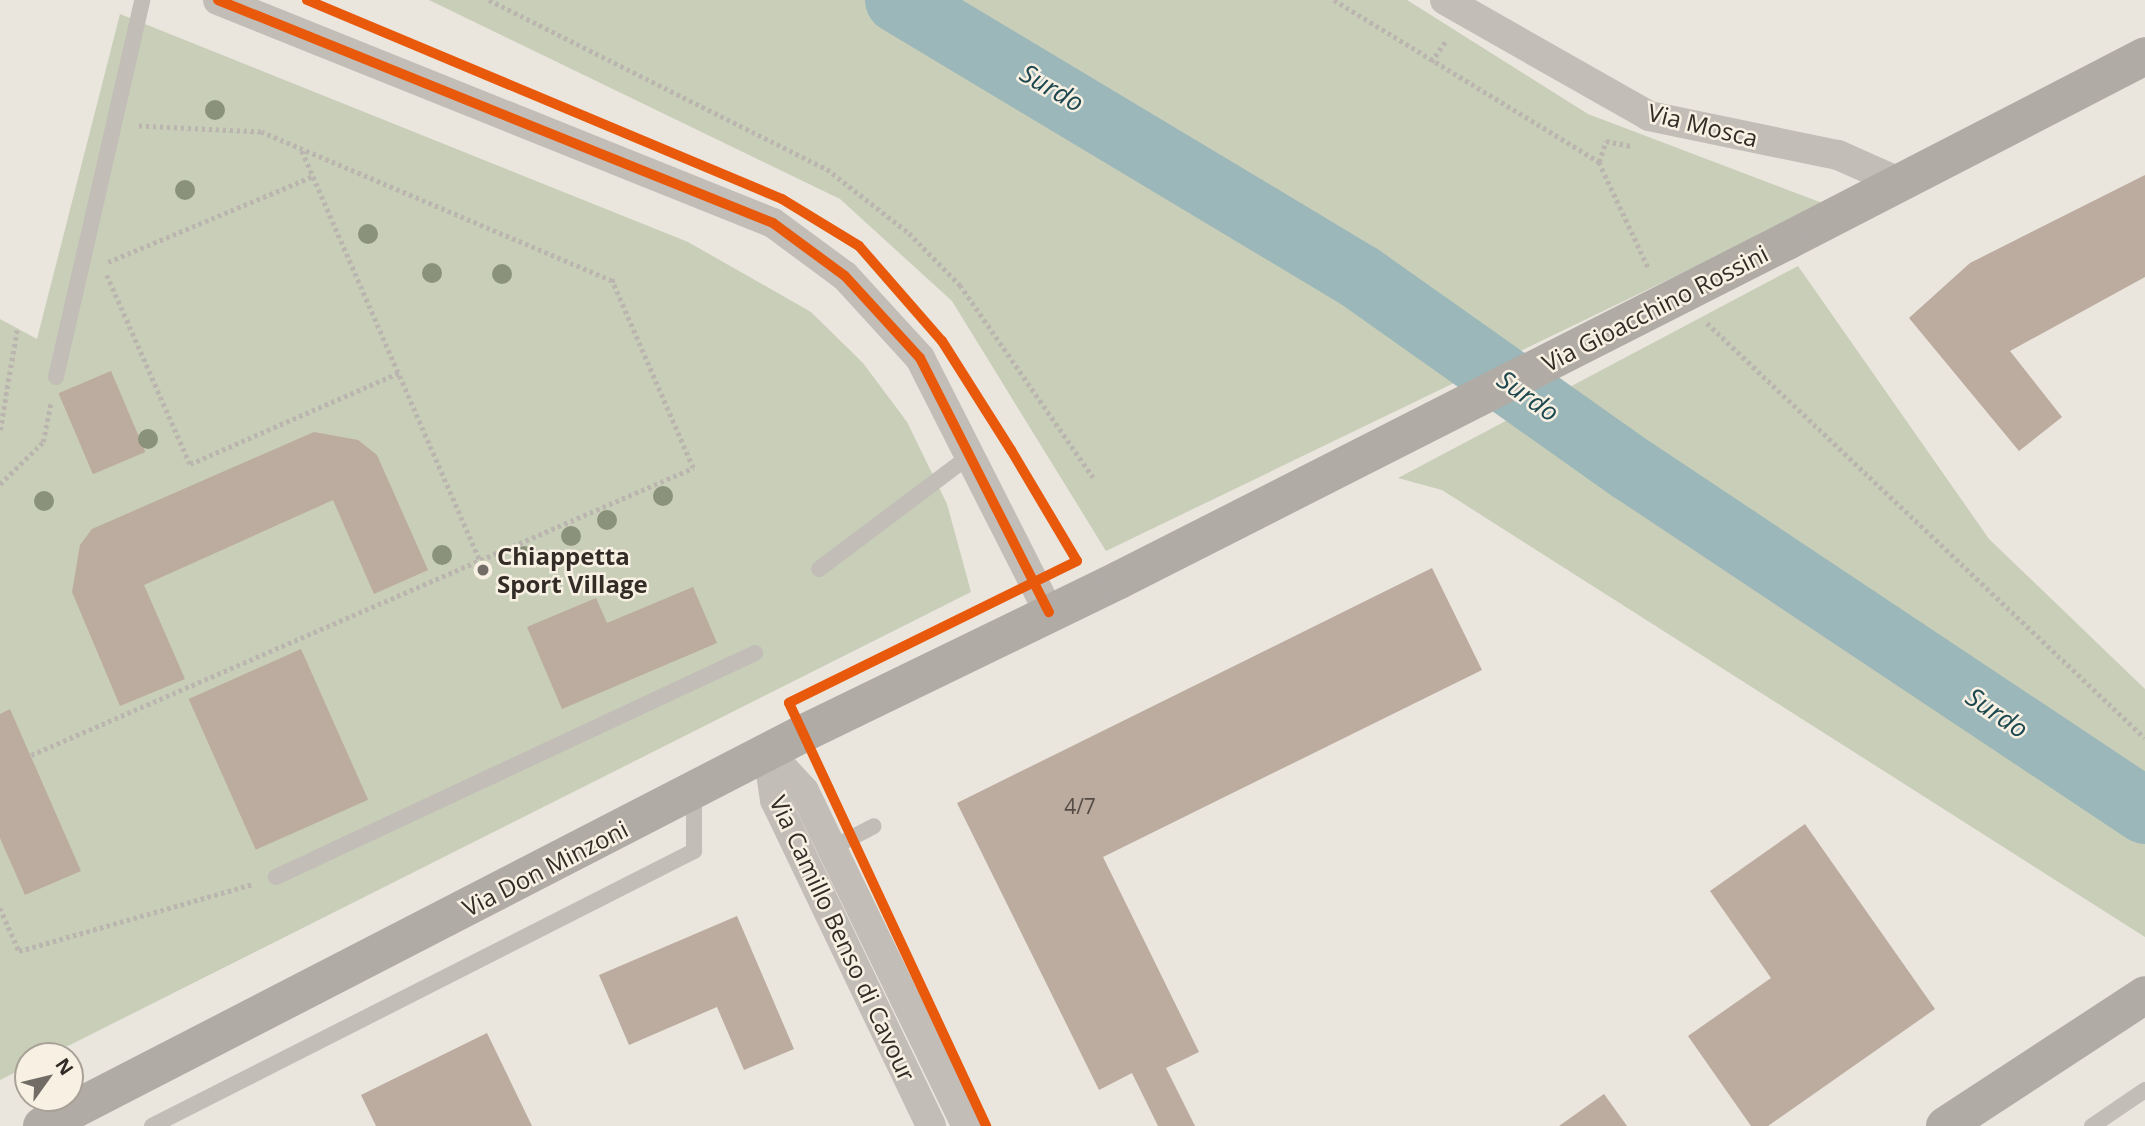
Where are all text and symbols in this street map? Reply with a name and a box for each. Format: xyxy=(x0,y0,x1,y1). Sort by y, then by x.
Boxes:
water label: Surdo xyxy=(1015,57,1089,119)
street label: Via Mosca xyxy=(1645,97,1761,153)
street label: Via Gioacchino Rossini xyxy=(1537,239,1773,377)
water label: Surdo xyxy=(1491,364,1565,428)
place label: Chiappetta Sport Village xyxy=(497,542,648,598)
marker: Chiappetta Sport Village xyxy=(475,562,491,578)
water label: Surdo xyxy=(1960,681,2034,745)
street label: Via Camillo Benso di Cavour xyxy=(764,791,922,1085)
house number: 4/7 xyxy=(1064,793,1096,819)
street label: Via Don Minzoni xyxy=(458,814,632,922)
north arrow xyxy=(14,1042,84,1112)
text: N xyxy=(50,1053,80,1080)

